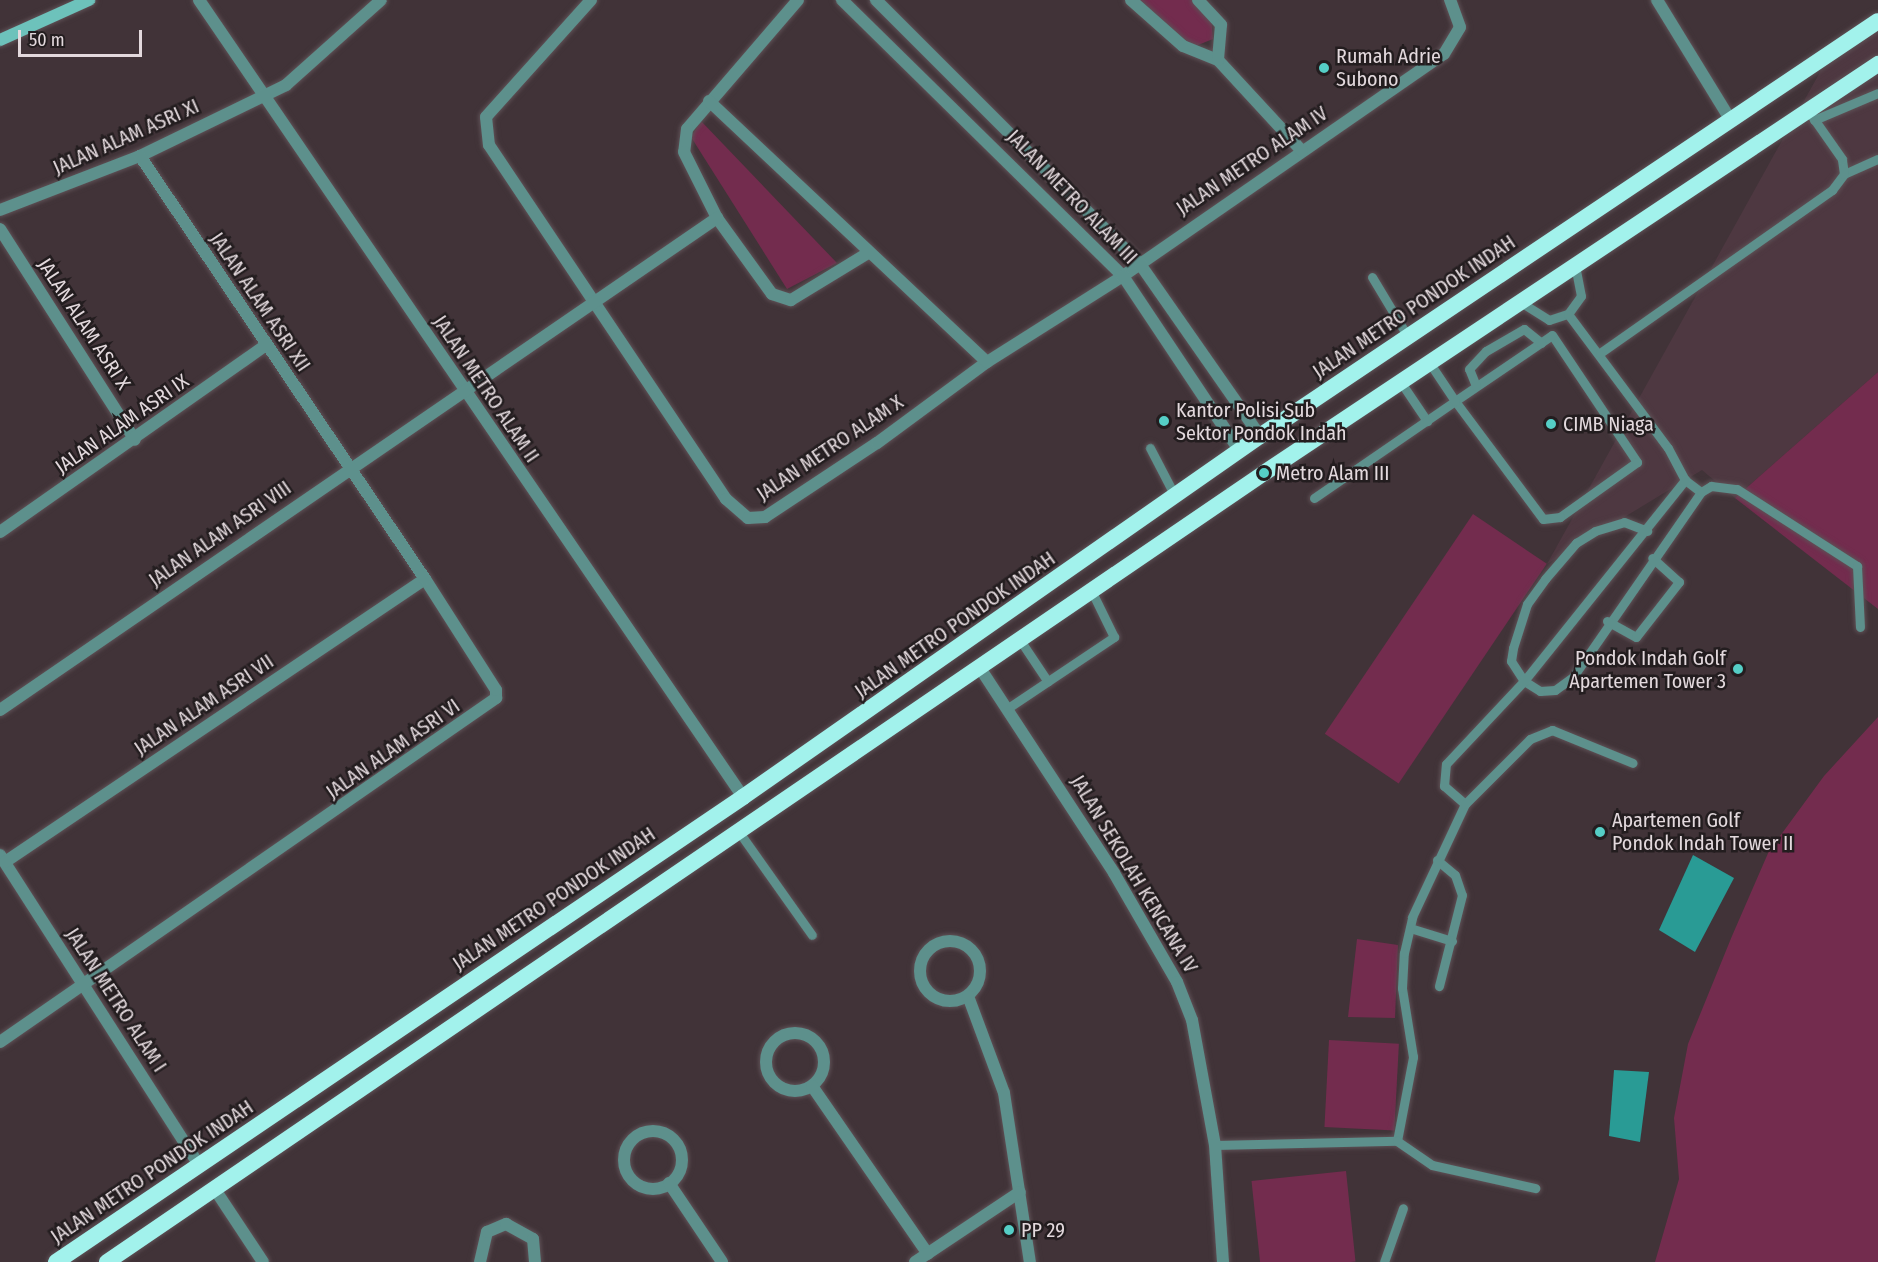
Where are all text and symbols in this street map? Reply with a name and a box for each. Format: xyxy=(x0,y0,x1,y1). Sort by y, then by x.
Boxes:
scale bar xyxy=(21,18,146,56)
text: 50 m xyxy=(29,29,65,51)
place label: Rumah Adrie Subono xyxy=(1336,45,1441,92)
marker: Rumah Adrie Subono xyxy=(1317,61,1331,75)
street label: JALAN ALAM ASRI XI xyxy=(49,94,203,180)
street label: JALAN METRO ALAM IV xyxy=(1172,101,1332,221)
street label: JALAN METRO ALAM III xyxy=(1002,125,1142,269)
street label: JALAN ALAM ASRI XII xyxy=(205,228,315,376)
street label: JALAN METRO PONDOK INDAH xyxy=(1308,230,1520,384)
street label: JALAN ALAM ASRI X xyxy=(33,254,135,394)
street label: JALAN METRO ALAM II xyxy=(428,311,544,467)
street label: JALAN ALAM ASRI IX xyxy=(51,369,193,479)
street label: JALAN METRO ALAM X xyxy=(752,390,908,506)
place label: Kantor Polisi Sub Sektor Pondok Indah xyxy=(1176,398,1347,445)
place label: CIMB Niaga xyxy=(1563,412,1654,436)
marker: Kantor Polisi Sub Sektor Pondok Indah xyxy=(1157,414,1171,428)
marker: CIMB Niaga xyxy=(1544,417,1558,431)
place label: Metro Alam III xyxy=(1276,461,1390,485)
marker: Metro Alam III xyxy=(1257,466,1271,480)
street label: JALAN ALAM ASRI VIII xyxy=(144,476,296,592)
street label: JALAN METRO PONDOK INDAH xyxy=(850,547,1060,703)
place label: Pondok Indah Golf Apartemen Tower 3 xyxy=(1569,646,1726,693)
street label: JALAN ALAM ASRI VII xyxy=(130,649,278,761)
marker: Pondok Indah Golf Apartemen Tower 3 xyxy=(1731,662,1745,676)
street label: JALAN ALAM ASRI VI xyxy=(322,694,464,804)
street label: JALAN SEKOLAH KENCANA IV xyxy=(1065,771,1203,977)
place label: Apartemen Golf Pondok Indah Tower II xyxy=(1612,808,1794,855)
street label: JALAN METRO PONDOK INDAH xyxy=(448,822,660,976)
marker: Apartemen Golf Pondok Indah Tower II xyxy=(1593,825,1607,839)
street label: JALAN METRO ALAM I xyxy=(60,923,172,1077)
street label: JALAN METRO PONDOK INDAH xyxy=(46,1095,258,1249)
place label: PP 29 xyxy=(1021,1218,1065,1242)
marker: PP 29 xyxy=(1002,1223,1016,1237)

